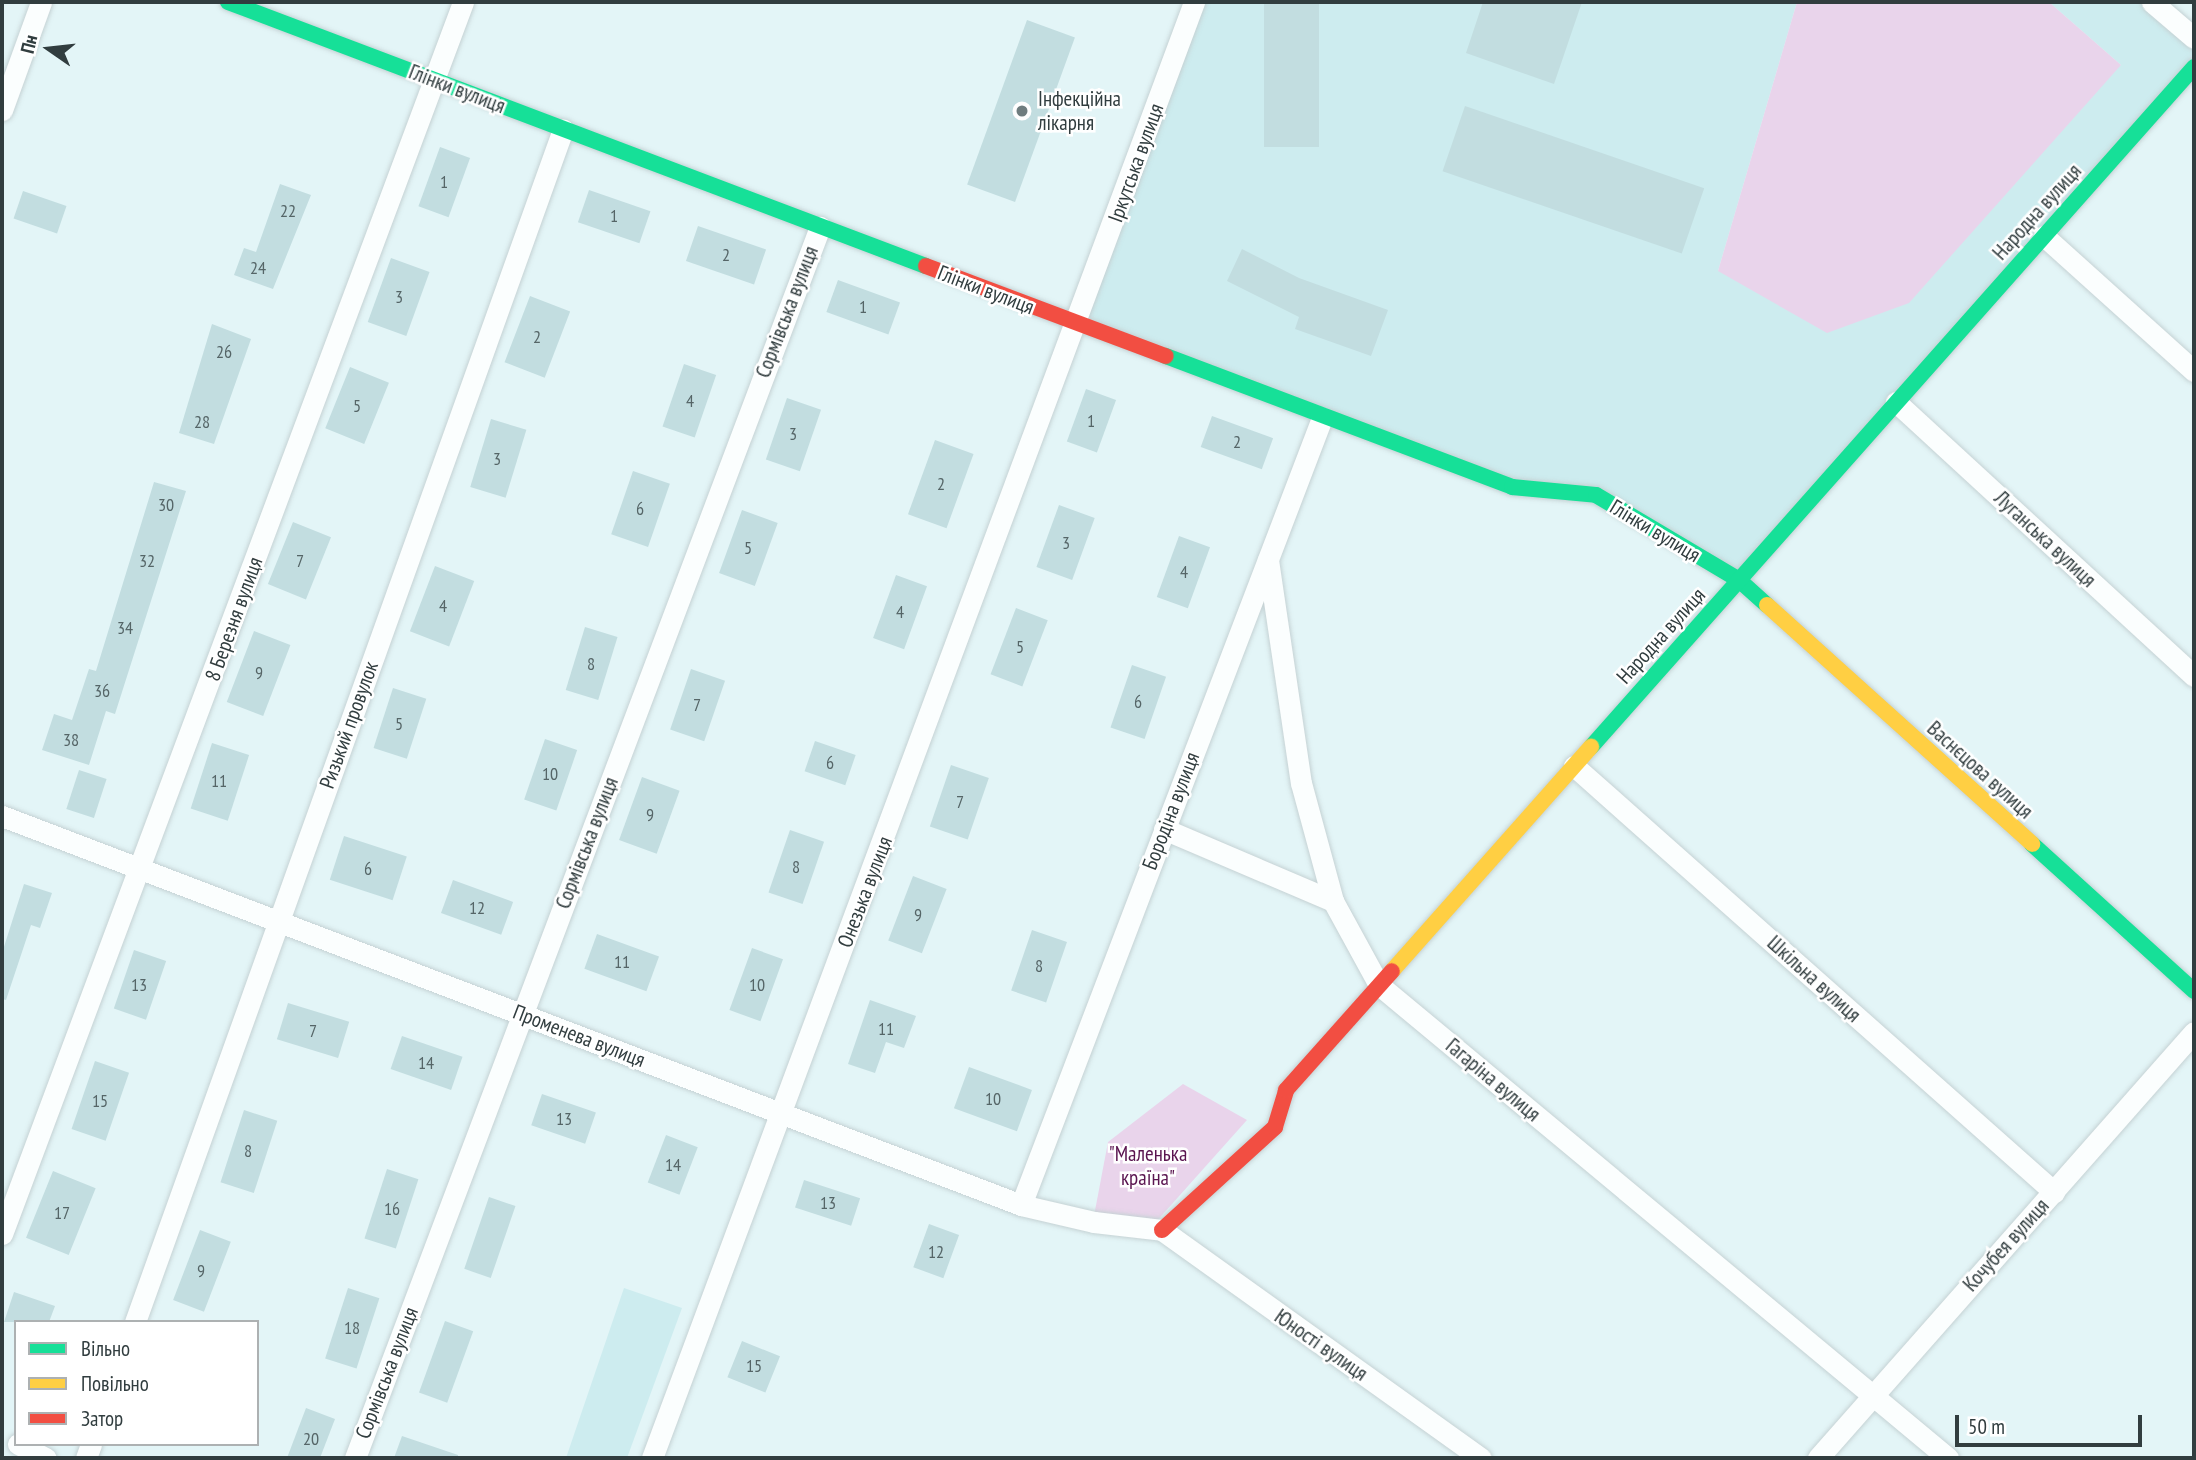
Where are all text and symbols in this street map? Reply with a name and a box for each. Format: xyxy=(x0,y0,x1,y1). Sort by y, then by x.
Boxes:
north arrow xyxy=(14,14,84,84)
text: Пн xyxy=(15,32,42,56)
street label: Глінки вулиця xyxy=(405,59,509,119)
place label: Інфекційна лікарня xyxy=(1038,86,1121,136)
street label: Іркутська вулиця xyxy=(1103,100,1169,226)
marker: Інфекційна лікарня xyxy=(1012,101,1032,121)
street label: Народна вулиця xyxy=(1987,159,2087,265)
house number: 1 xyxy=(440,171,448,193)
house number: 22 xyxy=(280,200,296,222)
house number: 1 xyxy=(610,205,618,227)
street label: Сормівська вулиця xyxy=(750,243,824,381)
house number: 2 xyxy=(722,244,730,266)
house number: 24 xyxy=(250,257,266,279)
street label: Глінки вулиця xyxy=(934,260,1038,320)
house number: 3 xyxy=(395,286,403,308)
house number: 1 xyxy=(859,296,867,318)
house number: 2 xyxy=(533,326,541,348)
house number: 26 xyxy=(216,341,232,363)
house number: 4 xyxy=(686,390,694,412)
house number: 5 xyxy=(353,395,361,417)
house number: 1 xyxy=(1087,410,1095,432)
house number: 28 xyxy=(194,411,210,433)
house number: 3 xyxy=(789,423,797,445)
house number: 2 xyxy=(1233,431,1241,453)
house number: 3 xyxy=(493,448,501,470)
house number: 2 xyxy=(937,473,945,495)
street label: Луганська вулиця xyxy=(1989,486,2101,592)
house number: 30 xyxy=(158,494,174,516)
street label: Глінки вулиця xyxy=(1605,494,1705,568)
house number: 6 xyxy=(636,498,644,520)
house number: 3 xyxy=(1062,532,1070,554)
house number: 5 xyxy=(744,537,752,559)
house number: 32 xyxy=(139,550,155,572)
house number: 7 xyxy=(296,550,304,572)
street label: 8 Березня вулиця xyxy=(200,554,268,684)
house number: 4 xyxy=(1180,561,1188,583)
street label: Народна вулиця xyxy=(1611,583,1711,689)
house number: 4 xyxy=(439,595,447,617)
house number: 4 xyxy=(896,601,904,623)
house number: 34 xyxy=(117,617,133,639)
house number: 5 xyxy=(1016,636,1024,658)
house number: 8 xyxy=(587,653,595,675)
street label: Ризький провулок xyxy=(314,658,384,792)
house number: 9 xyxy=(255,662,263,684)
house number: 36 xyxy=(94,680,110,702)
house number: 6 xyxy=(1134,691,1142,713)
house number: 7 xyxy=(693,694,701,716)
house number: 5 xyxy=(395,713,403,735)
street label: Васнєцова вулиця xyxy=(1922,716,2038,824)
house number: 38 xyxy=(63,729,79,751)
street label: Бородіна вулиця xyxy=(1137,749,1205,873)
house number: 6 xyxy=(826,752,834,774)
house number: 10 xyxy=(542,763,558,785)
house number: 11 xyxy=(211,770,227,792)
street label: Сормівська вулиця xyxy=(550,774,624,912)
house number: 7 xyxy=(956,791,964,813)
house number: 9 xyxy=(646,804,654,826)
street label: Онезька вулиця xyxy=(832,833,898,951)
house number: 8 xyxy=(792,856,800,878)
house number: 6 xyxy=(364,858,372,880)
house number: 12 xyxy=(469,897,485,919)
house number: 9 xyxy=(914,904,922,926)
street label: Шкільна вулиця xyxy=(1762,930,1866,1028)
house number: 11 xyxy=(614,951,630,973)
house number: 8 xyxy=(1035,955,1043,977)
house number: 13 xyxy=(131,974,147,996)
house number: 10 xyxy=(749,974,765,996)
street label: Променева вулиця xyxy=(509,999,649,1073)
house number: 11 xyxy=(878,1018,894,1040)
house number: 7 xyxy=(309,1020,317,1042)
street label: Гагаріна вулиця xyxy=(1441,1033,1545,1127)
house number: 14 xyxy=(418,1052,434,1074)
house number: 10 xyxy=(985,1088,1001,1110)
house number: 15 xyxy=(92,1090,108,1112)
house number: 13 xyxy=(556,1108,572,1130)
house number: 8 xyxy=(244,1140,252,1162)
park label: "Маленька країна" xyxy=(1109,1141,1187,1191)
house number: 14 xyxy=(665,1154,681,1176)
house number: 13 xyxy=(820,1192,836,1214)
street label: Кочубея вулиця xyxy=(1958,1193,2054,1297)
house number: 16 xyxy=(384,1198,400,1220)
house number: 17 xyxy=(54,1202,70,1224)
house number: 12 xyxy=(928,1241,944,1263)
house number: 9 xyxy=(197,1260,205,1282)
street label: Сормівська вулиця xyxy=(350,1304,424,1442)
street label: Юності вулиця xyxy=(1270,1304,1372,1386)
house number: 18 xyxy=(344,1317,360,1339)
legend xyxy=(14,1320,259,1446)
text: Вільно xyxy=(81,1335,130,1362)
house number: 15 xyxy=(746,1355,762,1377)
text: Повільно xyxy=(81,1370,149,1397)
scale bar xyxy=(1958,1400,2145,1444)
text: Затор xyxy=(81,1405,123,1432)
text: 50 m xyxy=(1968,1413,2005,1440)
house number: 20 xyxy=(303,1428,319,1450)

